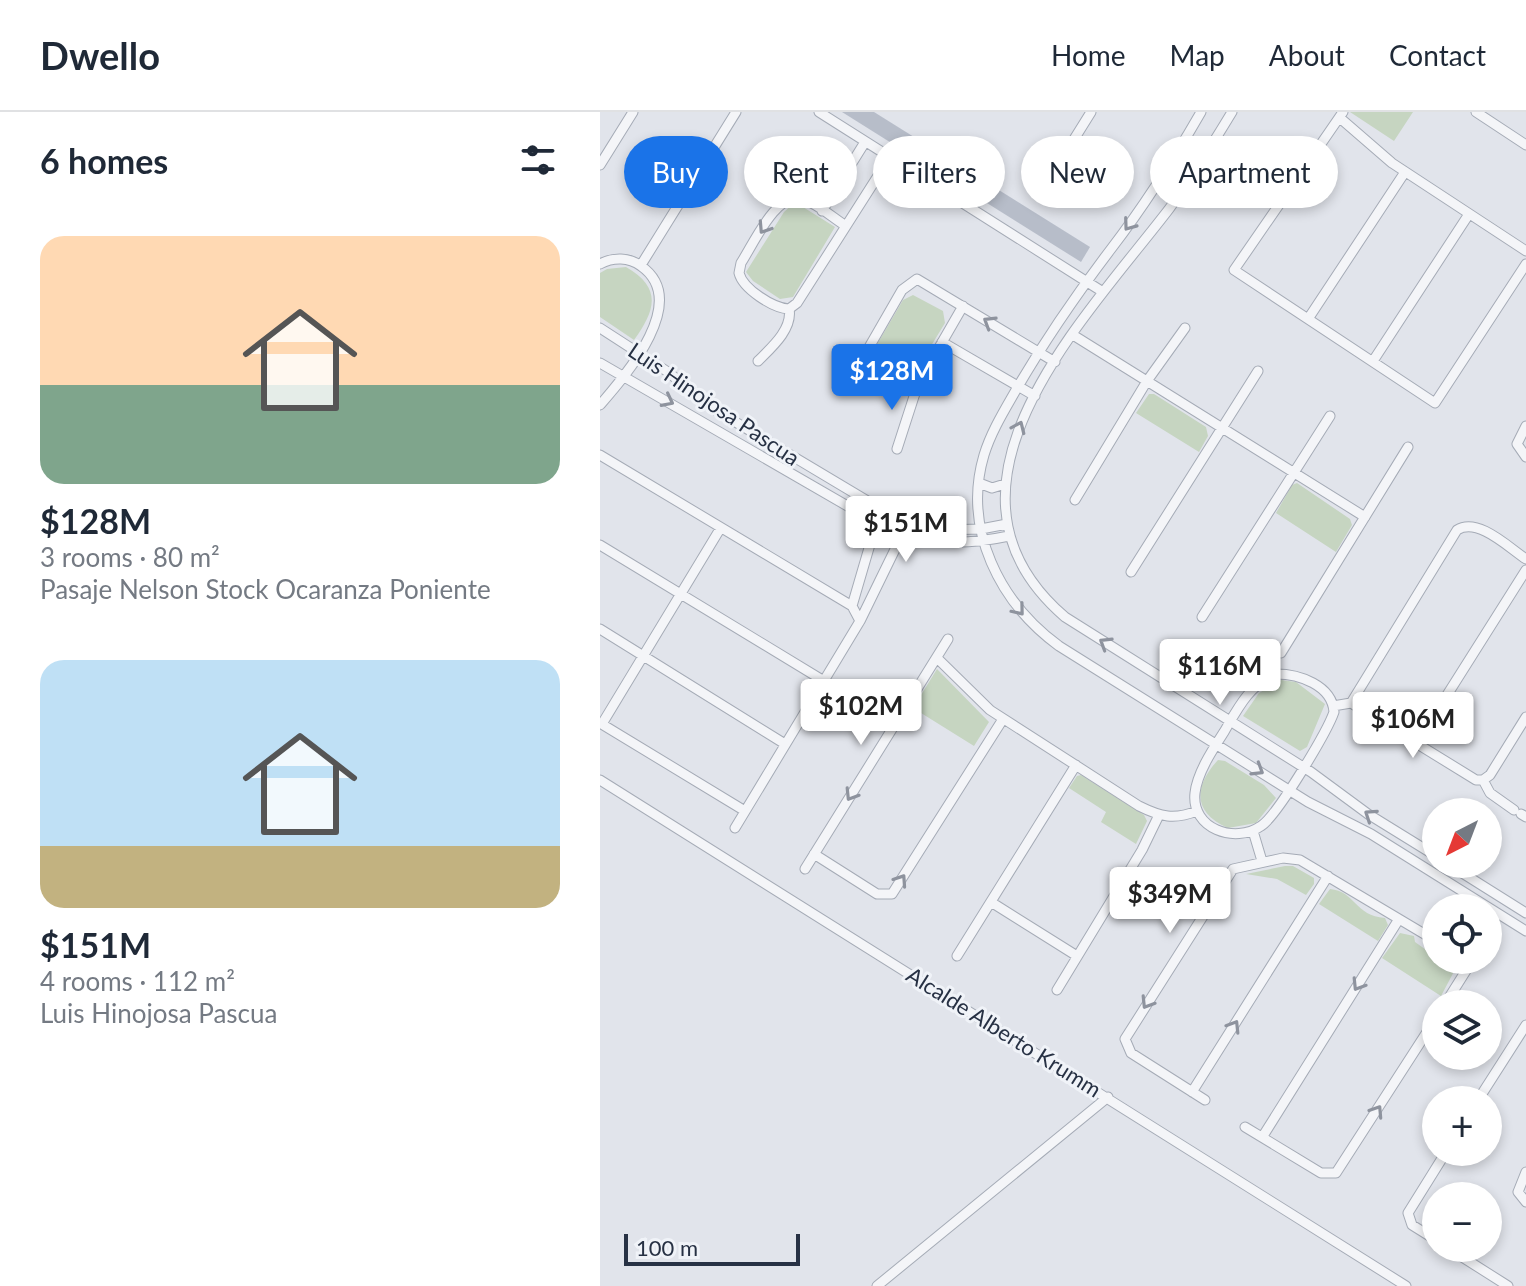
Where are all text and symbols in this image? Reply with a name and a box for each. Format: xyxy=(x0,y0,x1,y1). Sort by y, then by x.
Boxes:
text: Dwello xyxy=(40,32,160,78)
text: Home xyxy=(1051,38,1126,72)
text: Map xyxy=(1170,38,1225,72)
text: About xyxy=(1269,38,1345,72)
text: Contact xyxy=(1389,38,1486,72)
chip: Buy xyxy=(624,136,728,208)
chip: Rent xyxy=(744,136,857,208)
chip: Filters xyxy=(873,136,1005,208)
chip: New xyxy=(1021,136,1134,208)
chip: Apartment xyxy=(1150,136,1338,208)
icon: filters xyxy=(516,138,560,182)
text: 6 homes xyxy=(40,140,168,181)
one-way arrow xyxy=(1124,216,1138,230)
one-way arrow xyxy=(758,219,773,234)
icon: home xyxy=(228,288,372,432)
one-way arrow xyxy=(983,316,998,331)
street label: Luis Hinojosa Pascua xyxy=(623,336,805,471)
pin: $128M xyxy=(836,344,948,412)
text: $128M xyxy=(850,354,934,386)
one-way arrow xyxy=(659,391,674,407)
one-way arrow xyxy=(1009,420,1025,435)
pin: $151M xyxy=(850,496,962,564)
text: $128M xyxy=(40,500,151,541)
text: $151M xyxy=(864,506,948,538)
text: 3 rooms · 80 m² xyxy=(40,541,220,573)
text: Pasaje Nelson Stock Ocaranza Poniente xyxy=(40,573,491,605)
one-way arrow xyxy=(1010,601,1024,616)
one-way arrow xyxy=(1099,638,1114,653)
pin: $116M xyxy=(1164,639,1276,707)
text: $116M xyxy=(1178,649,1262,681)
pin: $102M xyxy=(805,679,917,747)
text: $102M xyxy=(819,689,903,721)
pin: $106M xyxy=(1357,692,1469,760)
text: $106M xyxy=(1371,702,1455,734)
icon: home xyxy=(228,712,372,856)
one-way arrow xyxy=(1249,760,1264,776)
one-way arrow xyxy=(845,786,861,801)
north arrow xyxy=(1422,798,1502,878)
map controls xyxy=(1422,798,1502,1262)
one-way arrow xyxy=(1364,809,1379,824)
pin: $349M xyxy=(1114,867,1226,935)
one-way arrow xyxy=(892,875,907,889)
text: $349M xyxy=(1128,877,1212,909)
button: locate xyxy=(1422,894,1502,974)
text: $151M xyxy=(40,924,151,965)
street label: Alcalde Alberto Krumm xyxy=(902,961,1107,1102)
text: 4 rooms · 112 m² xyxy=(40,965,235,997)
one-way arrow xyxy=(1352,976,1367,991)
button: layers xyxy=(1422,990,1502,1070)
one-way arrow xyxy=(1141,995,1156,1009)
text: Luis Hinojosa Pascua xyxy=(40,997,277,1029)
one-way arrow xyxy=(1224,1020,1239,1035)
button: + xyxy=(1422,1086,1502,1166)
one-way arrow xyxy=(1367,1105,1382,1120)
button: − xyxy=(1422,1182,1502,1262)
scale bar xyxy=(624,1230,800,1266)
text: 100 m xyxy=(636,1234,698,1261)

